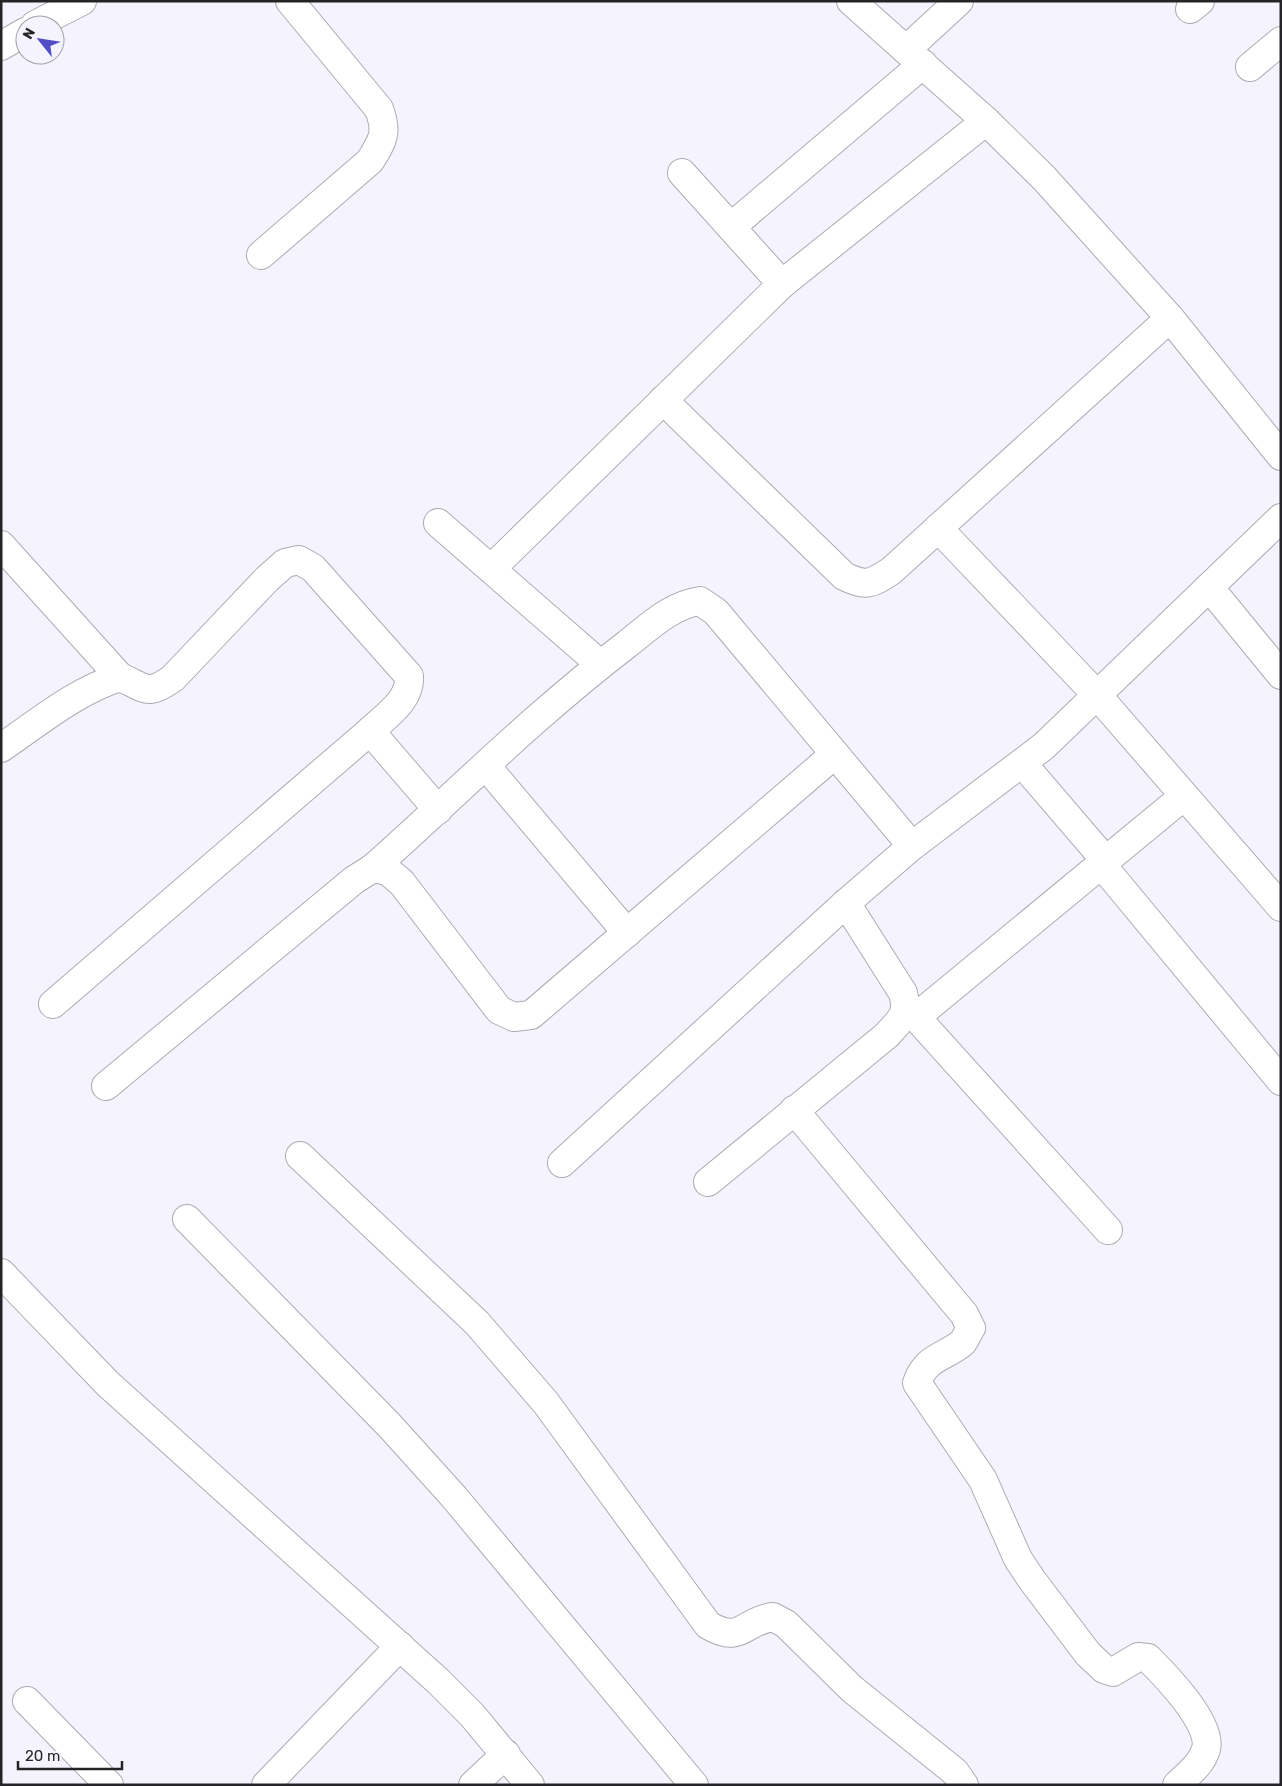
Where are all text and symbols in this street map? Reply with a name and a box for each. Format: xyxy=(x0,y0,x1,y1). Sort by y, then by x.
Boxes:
north arrow xyxy=(15,15,65,65)
text: N xyxy=(19,25,39,42)
scale bar xyxy=(18,1738,121,1770)
text: 20 m xyxy=(25,1747,60,1765)

